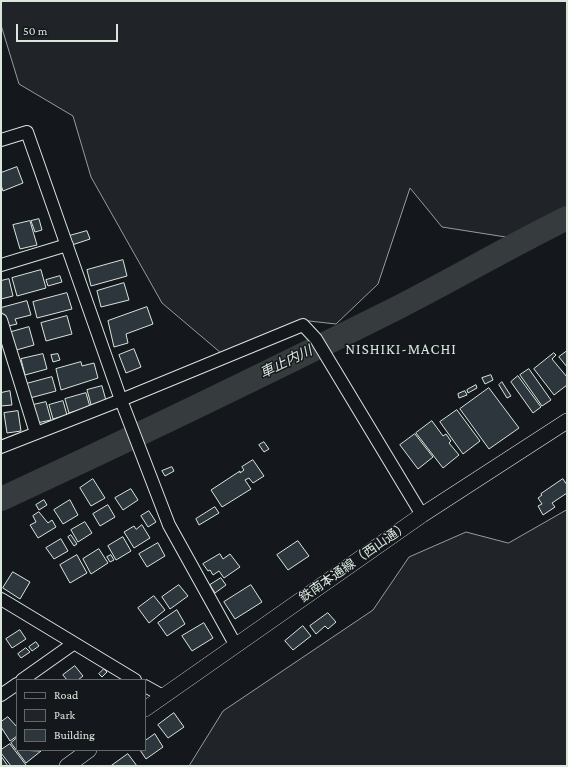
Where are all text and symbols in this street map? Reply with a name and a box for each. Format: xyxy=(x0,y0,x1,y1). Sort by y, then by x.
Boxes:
scale bar xyxy=(18,16,120,42)
text: 50 m xyxy=(23,24,47,38)
district label: NISHIKI-MACHI xyxy=(345,340,457,358)
water label: 車止内川 xyxy=(257,342,315,382)
street label: 鉄南本通線（西山通） xyxy=(296,518,412,606)
legend xyxy=(16,679,146,751)
text: Road xyxy=(54,688,78,702)
text: Park xyxy=(54,708,75,722)
text: Building xyxy=(54,728,95,742)

